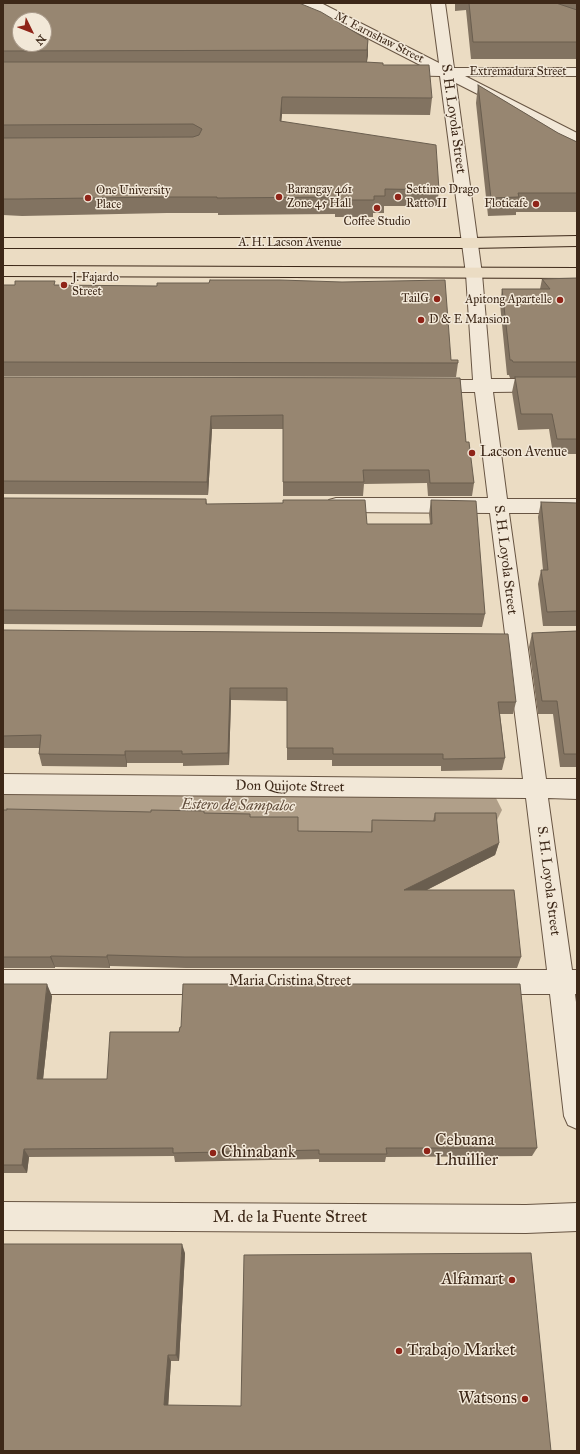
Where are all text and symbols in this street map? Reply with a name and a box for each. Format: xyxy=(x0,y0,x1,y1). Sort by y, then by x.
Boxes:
street label: M. Earnshaw Street xyxy=(332,9,426,67)
north arrow xyxy=(12,12,52,52)
text: N xyxy=(32,32,48,48)
street label: S. H. Loyola Street xyxy=(437,63,469,175)
street label: Extremadura Street xyxy=(469,65,567,79)
place label: Barangay 461 Zone 45 Hall xyxy=(287,183,352,211)
place label: Settimo Drago Ratto II xyxy=(406,183,479,211)
place label: One University Place xyxy=(96,184,171,212)
marker: Barangay 461 Zone 45 Hall xyxy=(274,192,284,202)
marker: Settimo Drago Ratto II xyxy=(393,192,403,202)
marker: One University Place xyxy=(83,193,93,203)
place label: Floticafe xyxy=(484,197,528,211)
marker: Floticafe xyxy=(531,199,541,209)
marker: Coffee Studio xyxy=(372,203,382,213)
place label: Coffee Studio xyxy=(343,215,411,229)
street label: A. H. Lacson Avenue xyxy=(238,236,342,250)
place label: J. Fajardo Street xyxy=(72,271,119,299)
marker: J. Fajardo Street xyxy=(59,280,69,290)
place label: TailG xyxy=(401,292,429,306)
place label: Apitong Apartelle xyxy=(465,293,552,307)
marker: TailG xyxy=(432,294,442,304)
marker: Apitong Apartelle xyxy=(555,295,565,305)
place label: D & E Mansion xyxy=(429,313,509,327)
marker: D & E Mansion xyxy=(416,315,426,325)
place label: Lacson Avenue xyxy=(480,445,567,461)
marker: Lacson Avenue xyxy=(467,448,477,458)
street label: S. H. Loyola Street xyxy=(490,504,520,616)
street label: Don Quijote Street xyxy=(235,778,345,796)
water label: Estero de Sampaloc xyxy=(181,796,295,816)
street label: S. H. Loyola Street xyxy=(533,825,563,937)
street label: Maria Cristina Street xyxy=(229,974,351,990)
place label: Cebuana Lhuillier xyxy=(435,1131,498,1171)
place label: Chinabank xyxy=(221,1143,296,1163)
marker: Cebuana Lhuillier xyxy=(422,1146,432,1156)
marker: Chinabank xyxy=(208,1148,218,1158)
street label: M. de la Fuente Street xyxy=(213,1208,367,1228)
place label: Alfamart xyxy=(441,1270,504,1290)
marker: Alfamart xyxy=(507,1275,517,1285)
place label: Trabajo Market xyxy=(407,1341,516,1361)
marker: Trabajo Market xyxy=(394,1346,404,1356)
place label: Watsons xyxy=(458,1389,517,1409)
marker: Watsons xyxy=(520,1394,530,1404)

